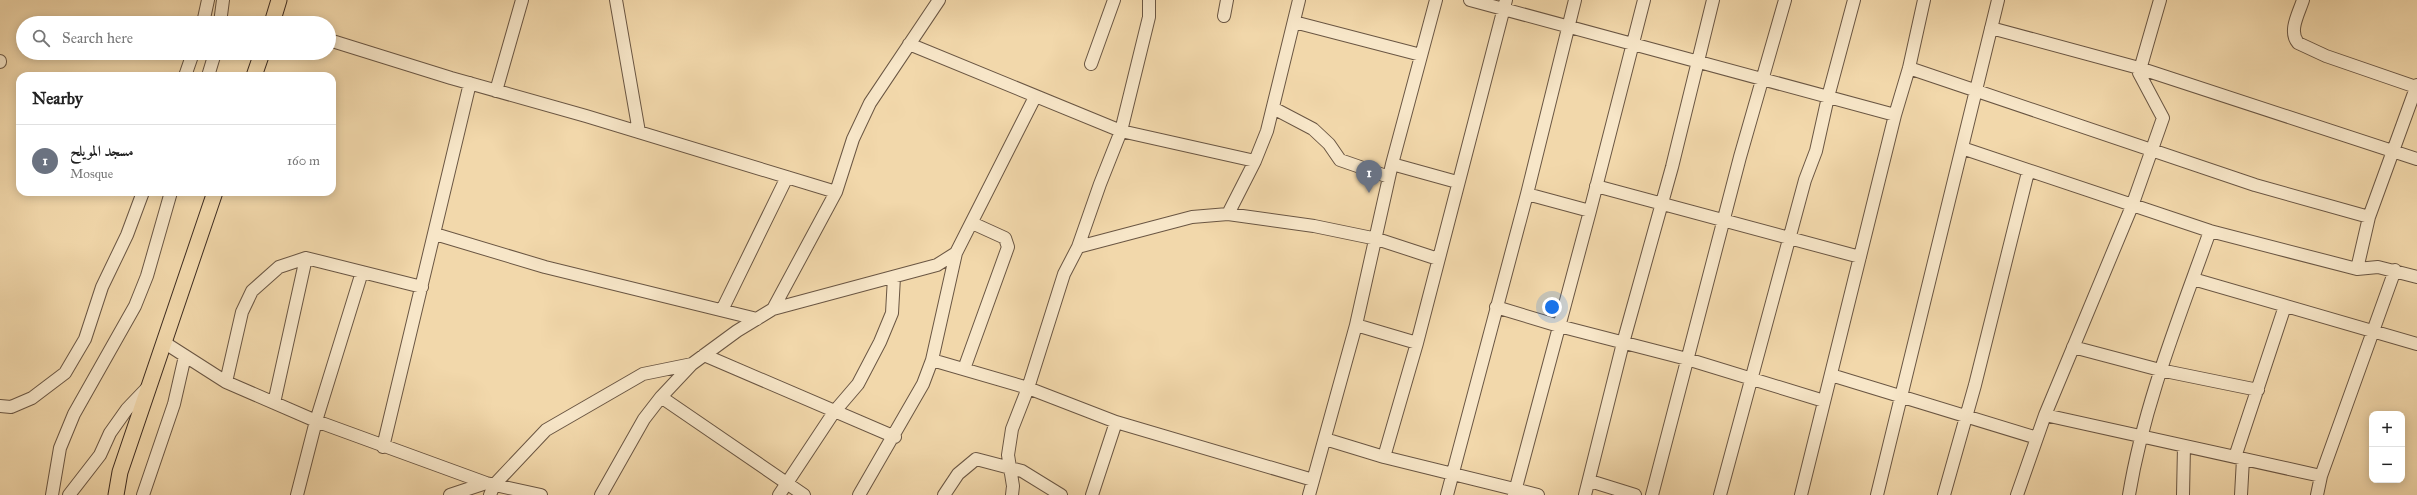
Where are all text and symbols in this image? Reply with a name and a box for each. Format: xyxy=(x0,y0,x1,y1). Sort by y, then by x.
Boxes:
search box xyxy=(16,16,336,60)
icon: search xyxy=(30,27,52,49)
text: Search here xyxy=(62,29,133,47)
text: Nearby xyxy=(32,88,83,109)
text: مسجد المويلح xyxy=(70,142,134,160)
text: 1 xyxy=(42,153,48,169)
text: 160 m xyxy=(287,153,320,169)
pin: 1 xyxy=(1356,160,1382,193)
text: Mosque xyxy=(70,166,113,182)
your location xyxy=(1542,297,1562,317)
map controls xyxy=(2369,411,2405,483)
button: + xyxy=(2369,411,2405,447)
button: − xyxy=(2369,447,2405,483)

